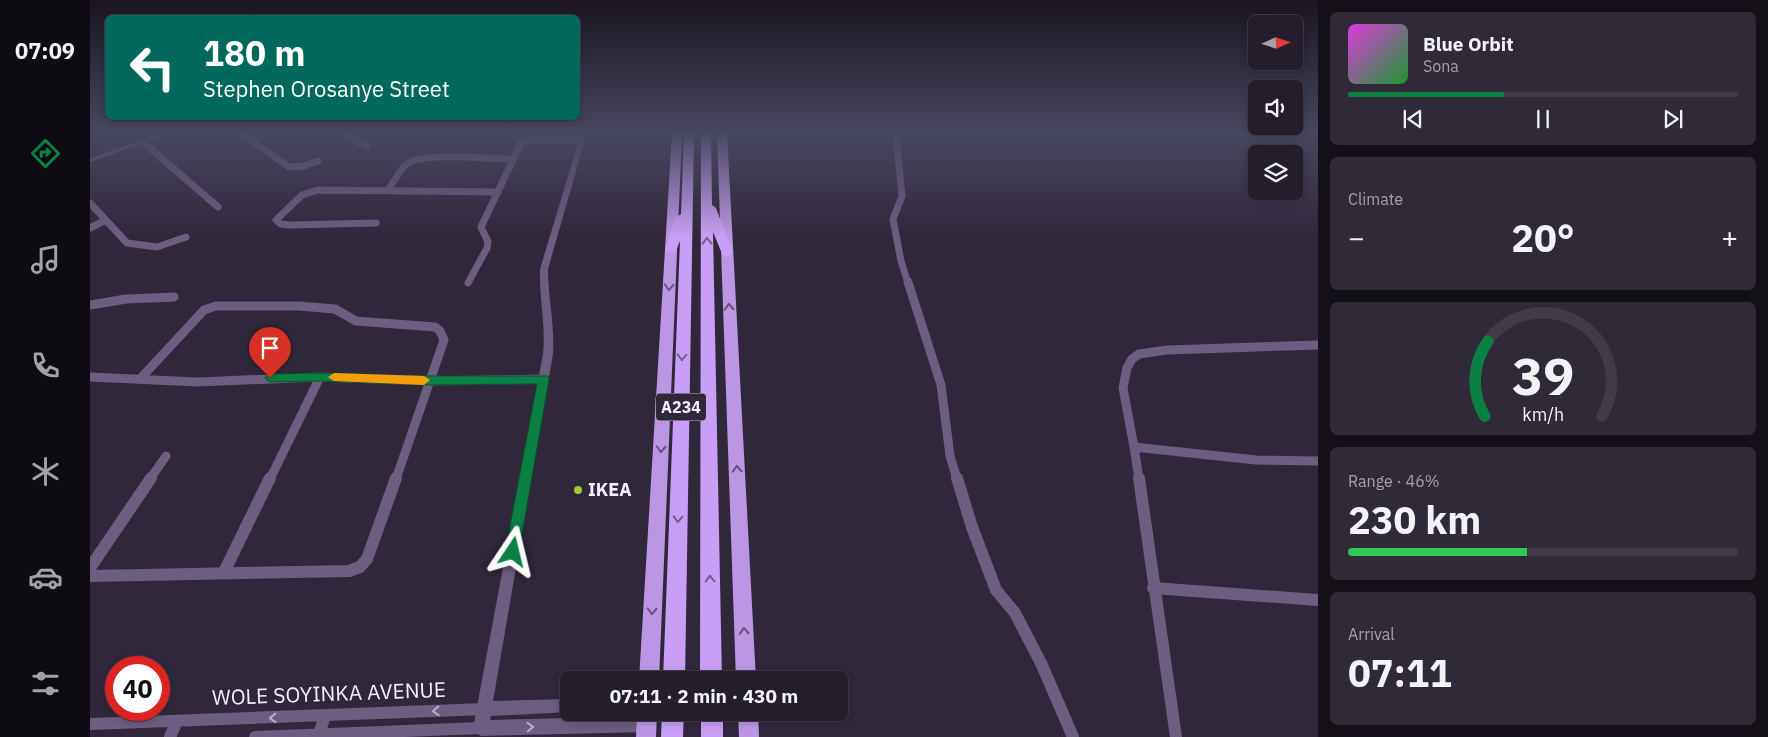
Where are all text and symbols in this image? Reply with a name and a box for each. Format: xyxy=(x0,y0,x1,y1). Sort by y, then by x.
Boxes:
north arrow xyxy=(1248,15,1302,70)
map controls xyxy=(1248,15,1303,200)
text: 180 m xyxy=(203,30,306,76)
text: Blue Orbit xyxy=(1423,32,1513,56)
icon: left xyxy=(120,35,185,100)
text: 07:09 xyxy=(15,36,75,65)
text: Sona xyxy=(1423,56,1459,76)
text: Stephen Orosanye Street xyxy=(203,74,450,103)
button: sound xyxy=(1248,80,1303,135)
icon: previous xyxy=(1399,105,1427,133)
icon: pause xyxy=(1529,105,1557,133)
icon: next xyxy=(1659,105,1687,133)
icon: directions xyxy=(28,136,63,171)
button: layers xyxy=(1248,145,1303,200)
text: Climate xyxy=(1348,189,1403,209)
text: 20° xyxy=(1511,213,1575,262)
text: − xyxy=(1348,219,1365,256)
text: + xyxy=(1721,219,1738,256)
one-way arrow xyxy=(702,237,712,245)
icon: music xyxy=(28,242,63,277)
one-way arrow xyxy=(664,283,675,291)
one-way arrow xyxy=(724,302,735,310)
pin xyxy=(249,327,291,378)
icon: arrive xyxy=(256,334,284,362)
text: 39 xyxy=(1512,342,1574,409)
icon: phone xyxy=(28,348,63,383)
one-way arrow xyxy=(677,353,688,361)
road number: A234 xyxy=(656,394,706,421)
text: km/h xyxy=(1522,403,1564,426)
one-way arrow xyxy=(655,445,666,453)
icon: climate xyxy=(28,454,63,489)
one-way arrow xyxy=(731,465,742,473)
text: Range · 46% xyxy=(1348,471,1440,491)
place label: IKEA xyxy=(588,478,632,501)
marker: IKEA xyxy=(572,484,584,496)
text: 230 km xyxy=(1348,495,1481,544)
one-way arrow xyxy=(673,516,683,524)
position arrow xyxy=(486,525,538,577)
icon: car xyxy=(28,560,63,595)
one-way arrow xyxy=(705,575,715,582)
one-way arrow xyxy=(647,608,658,616)
text: Arrival xyxy=(1348,624,1395,644)
one-way arrow xyxy=(739,627,749,635)
text: 07:11 xyxy=(1348,648,1452,697)
speed limit sign: 40 xyxy=(105,656,170,721)
icon: filters xyxy=(28,666,63,701)
street label: WOLE SOYINKA AVENUE xyxy=(211,675,446,711)
text: 07:11 · 2 min · 430 m xyxy=(610,684,798,708)
one-way arrow xyxy=(431,706,439,717)
one-way arrow xyxy=(269,713,276,723)
one-way arrow xyxy=(526,721,534,732)

